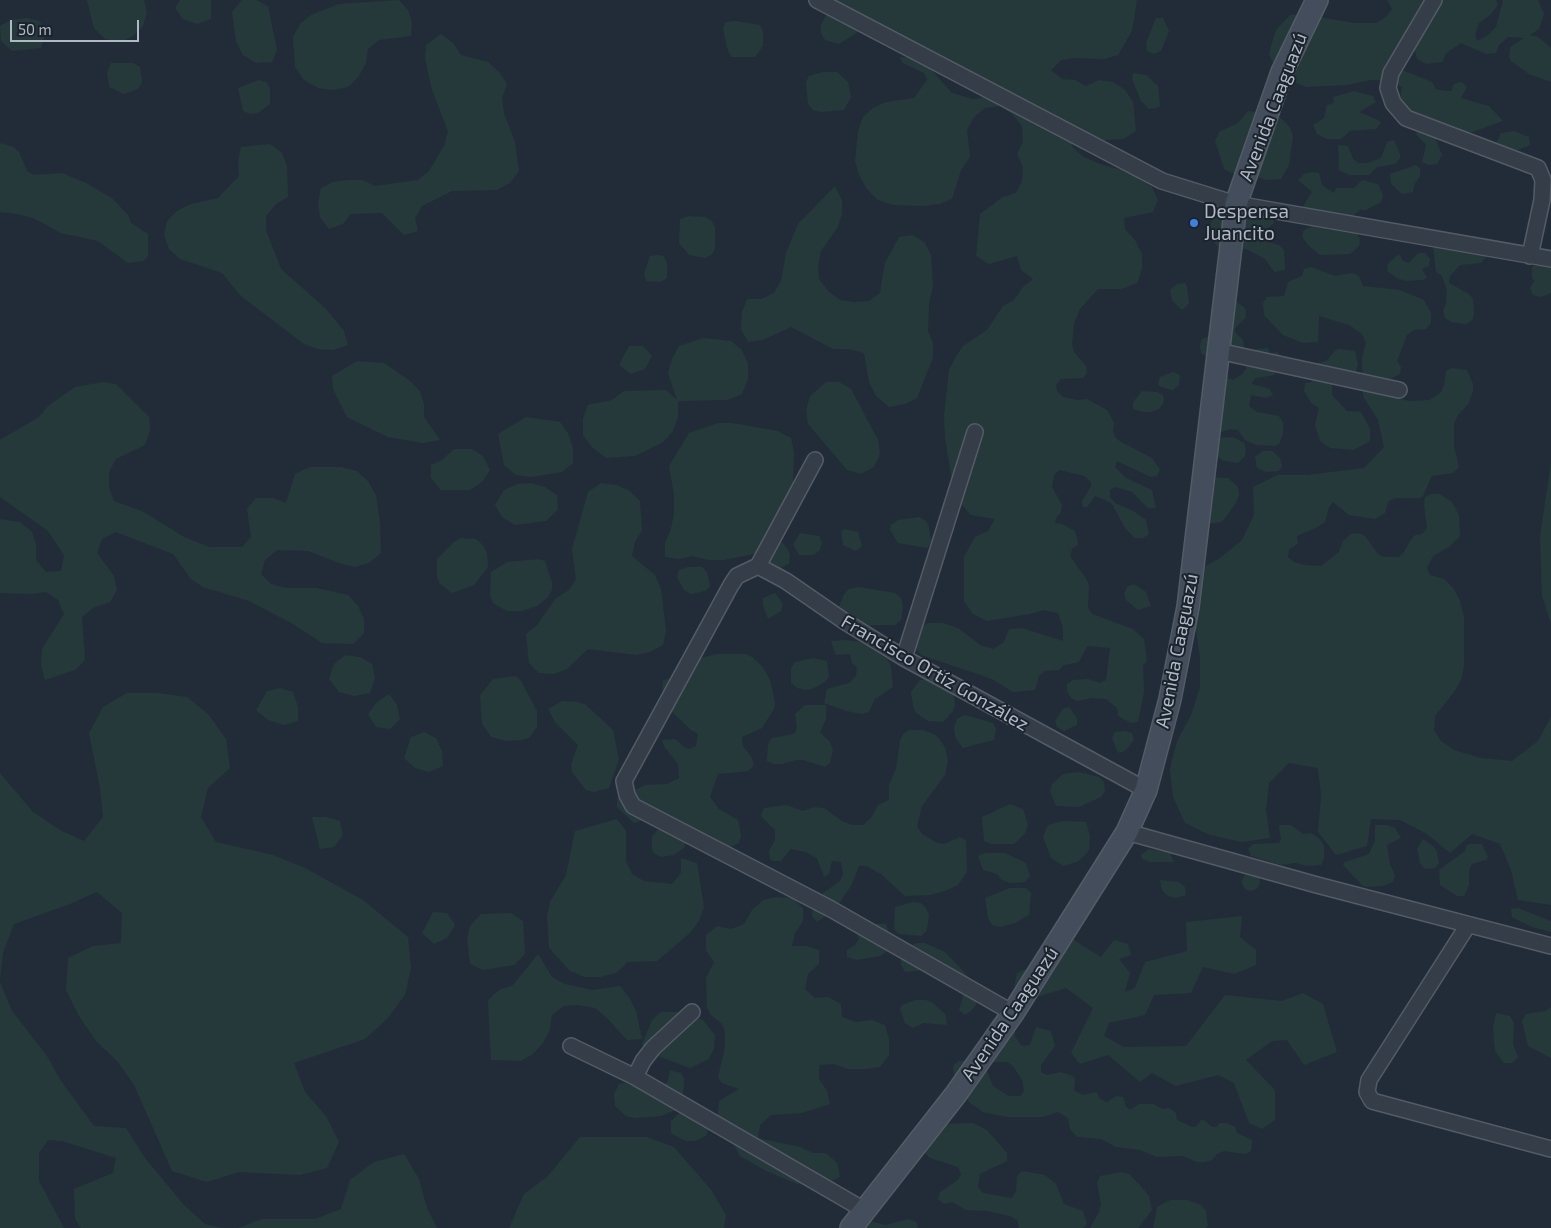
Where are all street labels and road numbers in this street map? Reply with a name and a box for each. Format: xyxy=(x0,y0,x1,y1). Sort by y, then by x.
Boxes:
street label: Avenida Caaguazú xyxy=(1234,30,1312,184)
street label: Avenida Caaguazú xyxy=(1151,572,1203,730)
street label: Francisco Ortíz González xyxy=(837,610,1033,736)
street label: Avenida Caaguazú xyxy=(957,943,1063,1085)

